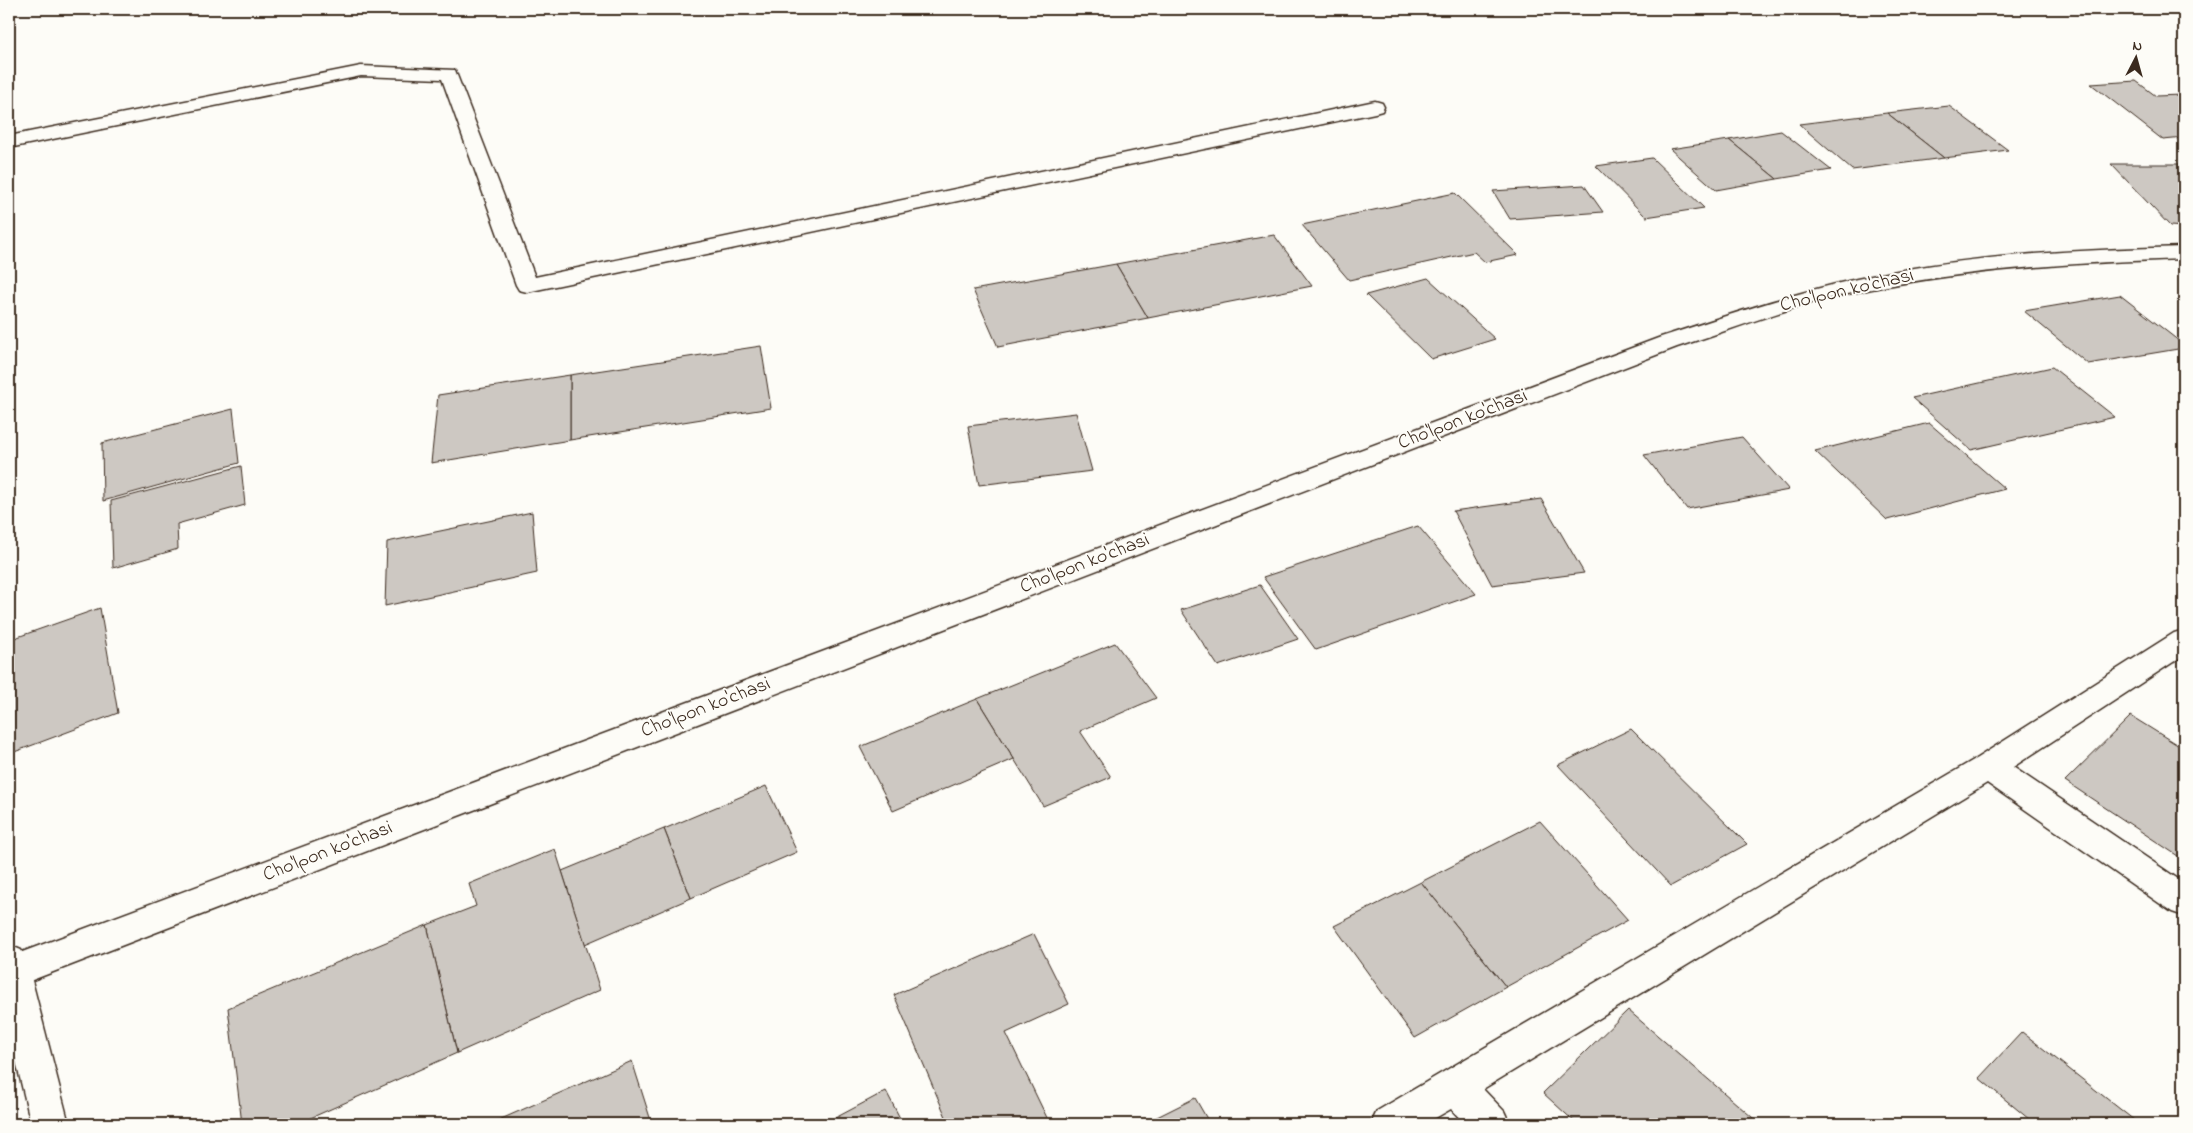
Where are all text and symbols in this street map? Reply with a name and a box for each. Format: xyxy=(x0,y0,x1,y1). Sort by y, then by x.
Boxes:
north arrow xyxy=(2110,32,2160,82)
text: N xyxy=(2131,36,2143,57)
street label: Cho'lpon ko'chasi xyxy=(1777,261,1917,321)
street label: Cho'lpon ko'chasi xyxy=(1394,382,1532,458)
street label: Cho'lpon ko'chasi xyxy=(1016,526,1154,602)
street label: Cho'lpon ko'chasi xyxy=(637,670,775,746)
street label: Cho'lpon ko'chasi xyxy=(259,814,397,890)

